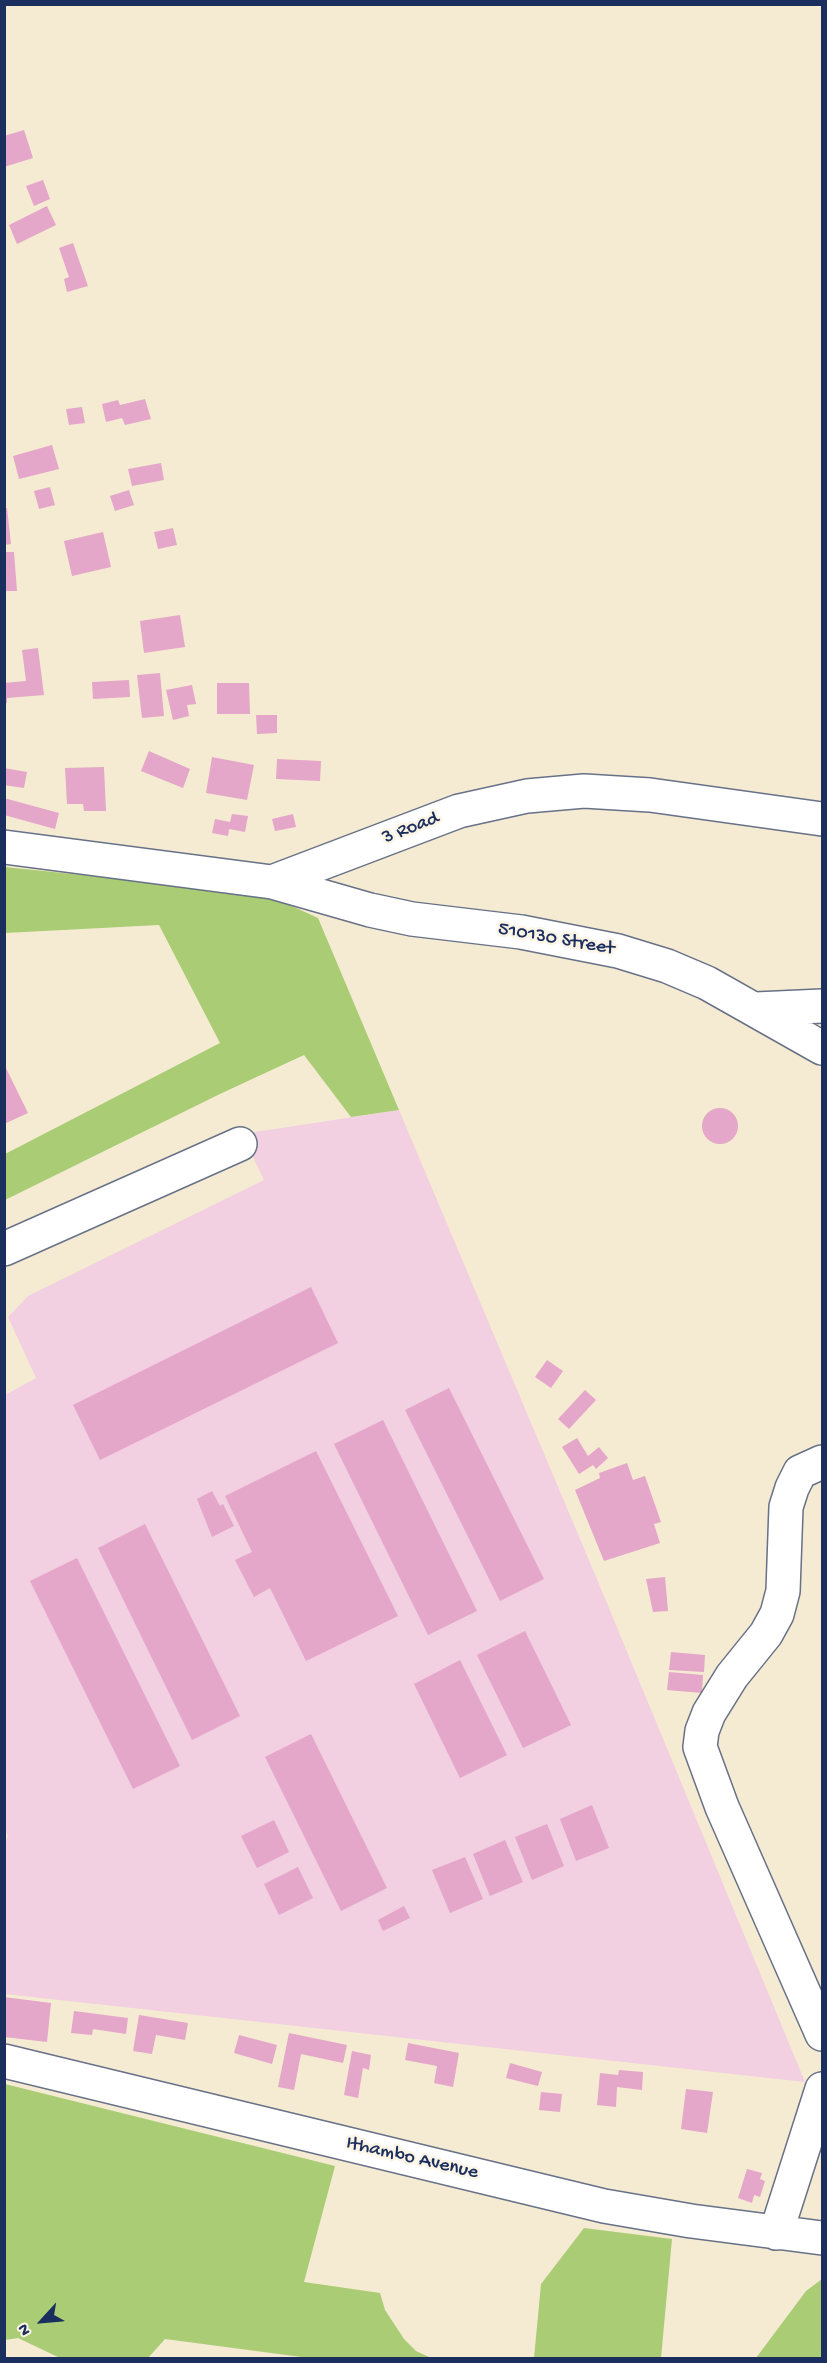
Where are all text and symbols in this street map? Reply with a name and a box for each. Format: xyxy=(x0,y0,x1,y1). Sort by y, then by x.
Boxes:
street label: 3 Road xyxy=(379,807,443,851)
street label: 510130 Street xyxy=(496,918,616,962)
street label: Ithambo Avenue xyxy=(344,2132,480,2186)
north arrow xyxy=(12,2291,72,2351)
text: N xyxy=(15,2320,36,2338)

